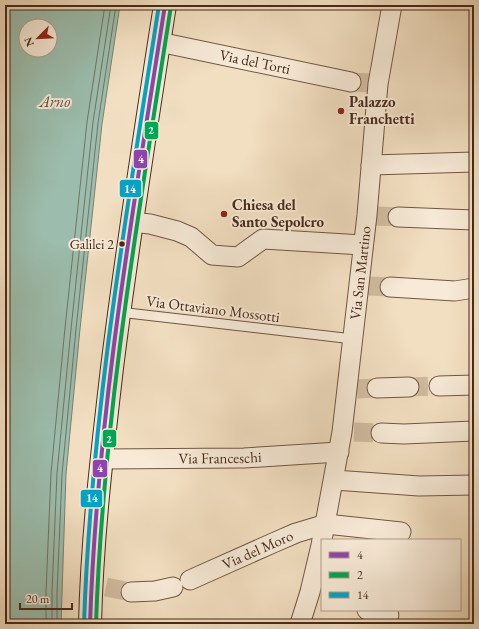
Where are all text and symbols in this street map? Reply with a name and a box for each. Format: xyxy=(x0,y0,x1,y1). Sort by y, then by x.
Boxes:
north arrow xyxy=(18,18,58,58)
text: N xyxy=(21,35,37,49)
street label: Via del Torti xyxy=(218,45,292,78)
water label: Arno xyxy=(39,91,70,112)
place label: Palazzo Franchetti xyxy=(349,92,415,128)
marker: Palazzo Franchetti xyxy=(336,106,346,116)
line badge: 2 xyxy=(144,121,159,140)
text: 2 xyxy=(148,123,154,137)
line badge: 4 xyxy=(133,149,148,169)
text: 4 xyxy=(138,152,144,166)
line badge: 14 xyxy=(119,179,142,198)
text: 14 xyxy=(124,182,136,196)
place label: Chiesa del Santo Sepolcro xyxy=(232,195,325,231)
marker: Chiesa del Santo Sepolcro xyxy=(219,209,229,219)
street label: Via San Martino xyxy=(345,225,375,321)
place label: Galilei 2 xyxy=(70,235,114,253)
marker: Galilei 2 xyxy=(117,239,127,249)
street label: Via Ottaviano Mossotti xyxy=(145,291,281,326)
line badge: 2 xyxy=(102,429,117,448)
text: 2 xyxy=(106,432,112,446)
street label: Via Franceschi xyxy=(178,447,262,467)
line badge: 4 xyxy=(92,459,108,478)
text: 4 xyxy=(97,461,103,475)
line badge: 14 xyxy=(80,489,103,508)
text: 14 xyxy=(86,491,98,505)
street label: Via del Moro xyxy=(219,525,296,573)
legend xyxy=(321,539,461,611)
text: 4 xyxy=(357,547,363,563)
text: 2 xyxy=(357,567,363,583)
scale bar xyxy=(20,585,72,611)
text: 14 xyxy=(357,587,369,603)
text: 20 m xyxy=(26,591,50,607)

